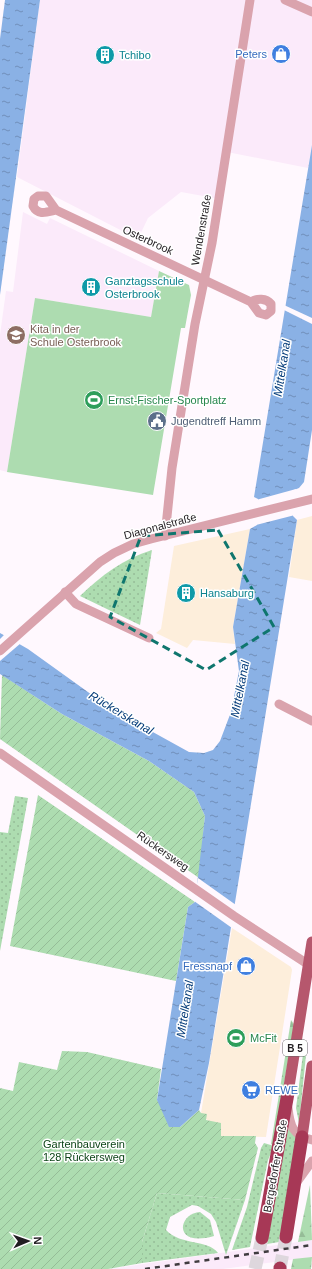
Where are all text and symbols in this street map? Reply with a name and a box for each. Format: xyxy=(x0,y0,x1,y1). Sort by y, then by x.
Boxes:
shop icon: Peters xyxy=(270,43,292,65)
building icon: Tchibo xyxy=(94,44,116,66)
place label: Peters xyxy=(235,48,267,60)
place label: Tchibo xyxy=(119,49,151,61)
street label: Wendenstraße xyxy=(189,194,213,266)
street label: Osterbrook xyxy=(121,223,176,257)
place label: Ganztagsschule Osterbrook xyxy=(105,275,184,300)
building icon: Ganztagsschule Osterbrook xyxy=(80,276,102,298)
place label: Kita in der Schule Osterbrook xyxy=(30,323,122,348)
school or university icon: Kita in der Schule Osterbrook xyxy=(5,324,27,346)
water label: Mittelkanal xyxy=(271,338,293,397)
sports icon: Ernst-Fischer-Sportplatz xyxy=(83,389,105,411)
place label: Ernst-Fischer-Sportplatz xyxy=(108,394,227,406)
public building icon: Jugendtreff Hamm xyxy=(146,410,168,432)
place label: Jugendtreff Hamm xyxy=(171,415,261,427)
street label: Diagonalstraße xyxy=(122,511,198,541)
building icon: Hansaburg xyxy=(175,582,197,604)
place label: Hansaburg xyxy=(200,587,254,599)
water label: Mittelkanal xyxy=(228,659,252,718)
water label: Rückerskanal xyxy=(86,688,156,738)
street label: Rückersweg xyxy=(135,829,191,873)
shop icon: Fressnapf xyxy=(235,955,257,977)
place label: Fressnapf xyxy=(183,960,233,972)
water label: Mittelkanal xyxy=(174,979,196,1038)
sports icon: McFit xyxy=(225,1027,247,1049)
place label: McFit xyxy=(250,1032,277,1044)
road number: B 5 xyxy=(283,1040,307,1056)
supermarket icon: REWE xyxy=(240,1079,262,1101)
place label: REWE xyxy=(265,1084,298,1096)
street label: Bergedorfer Straße xyxy=(261,1119,289,1213)
park label: Gartenbauverein 128 Rückersweg xyxy=(43,1138,125,1163)
north arrow xyxy=(8,1221,48,1261)
text: N xyxy=(32,1236,44,1245)

